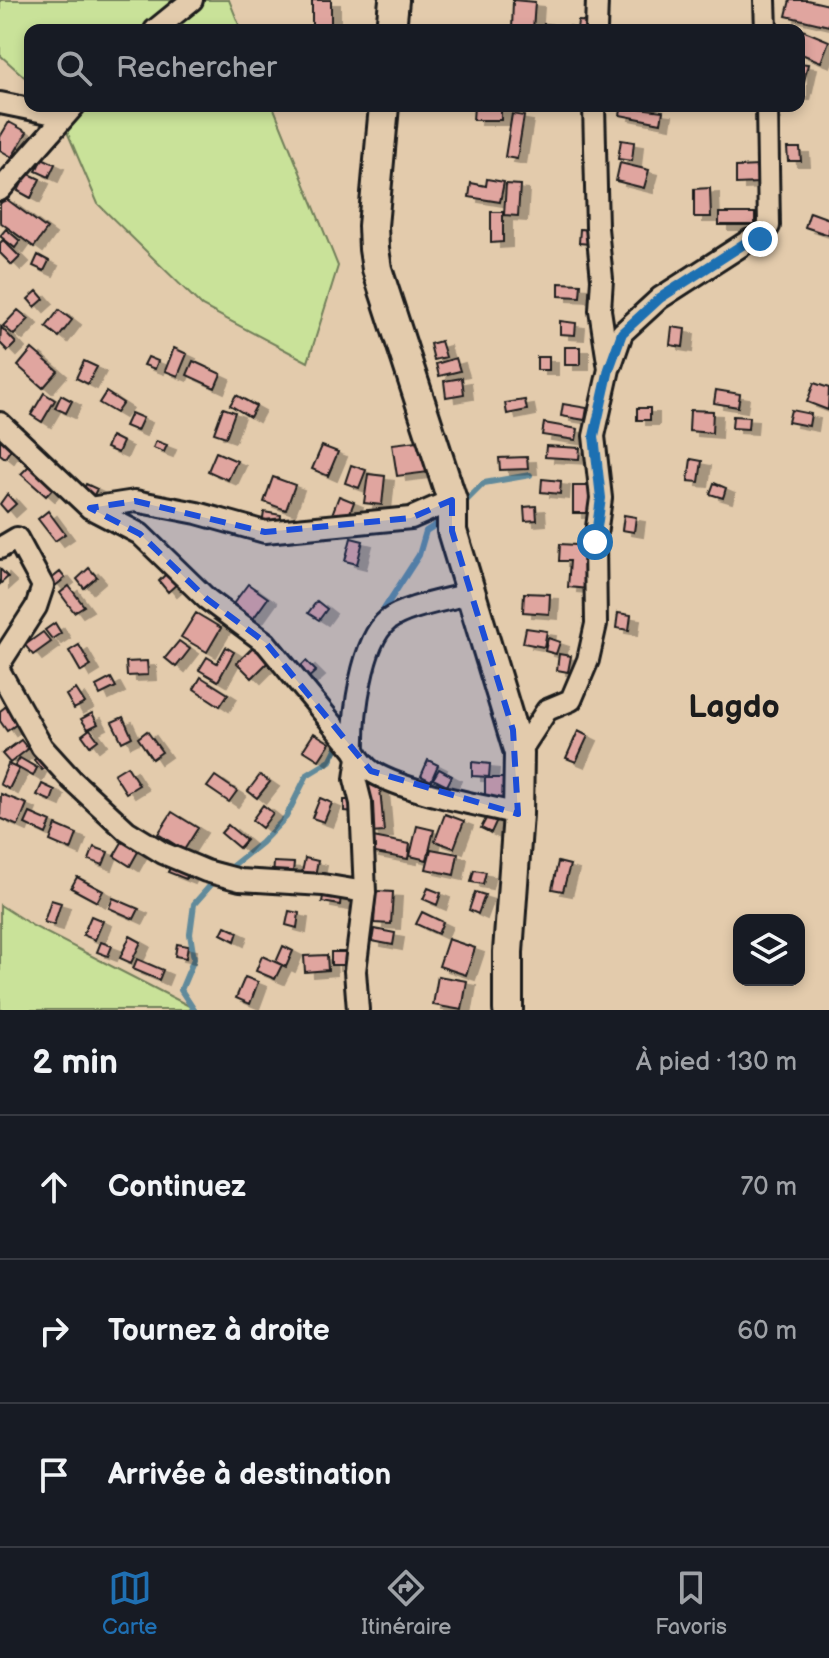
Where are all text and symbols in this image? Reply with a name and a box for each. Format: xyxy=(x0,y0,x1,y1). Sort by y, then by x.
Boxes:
search box xyxy=(24,24,805,112)
icon: search xyxy=(52,46,96,90)
text: Rechercher xyxy=(116,50,277,86)
route end xyxy=(742,221,778,257)
route start xyxy=(577,524,613,560)
district label: Lagdo xyxy=(688,688,780,727)
map controls xyxy=(733,914,805,986)
button: layers xyxy=(733,914,805,986)
text: 2 min xyxy=(32,1042,118,1083)
text: À pied · 130 m xyxy=(636,1047,797,1078)
icon: ahead xyxy=(32,1165,76,1209)
text: Continuez xyxy=(108,1169,246,1205)
text: 70 m xyxy=(740,1172,797,1203)
icon: right xyxy=(32,1309,76,1353)
text: Tournez à droite xyxy=(108,1313,330,1349)
text: 60 m xyxy=(737,1316,797,1347)
icon: arrive xyxy=(32,1453,76,1497)
text: Arrivée à destination xyxy=(108,1457,391,1493)
tab: Carte xyxy=(102,1566,157,1641)
tab: Itinéraire xyxy=(361,1566,451,1641)
tab: Favoris xyxy=(655,1566,727,1641)

